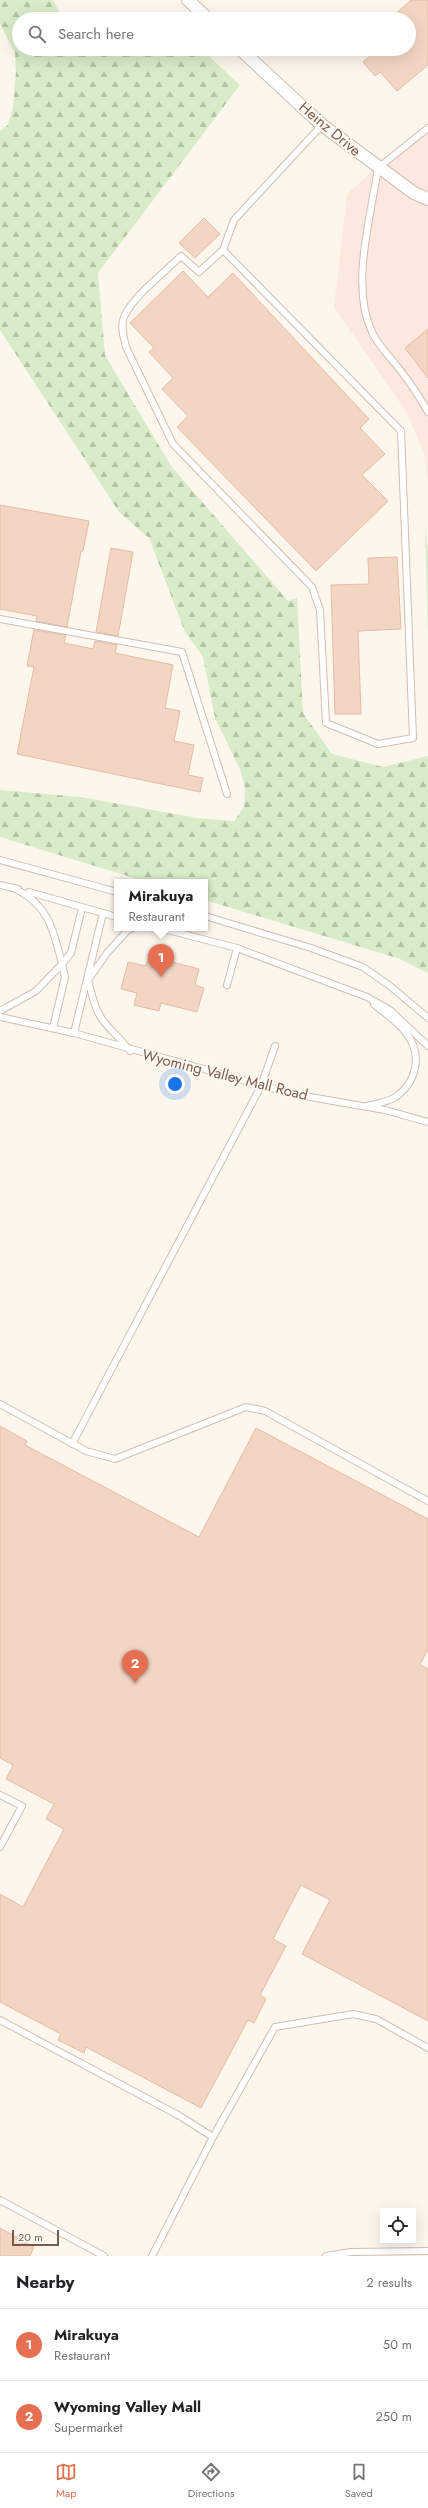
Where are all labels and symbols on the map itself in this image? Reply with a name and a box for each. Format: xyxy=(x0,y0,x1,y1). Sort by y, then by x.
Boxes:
street label: Heinz Drive xyxy=(294,96,366,162)
pin: 1 xyxy=(148,944,174,977)
street label: Wyoming Valley Mall Road xyxy=(140,1044,310,1106)
your location xyxy=(165,1074,185,1094)
pin: 2 xyxy=(122,1650,148,1683)
scale bar xyxy=(12,2228,59,2247)

